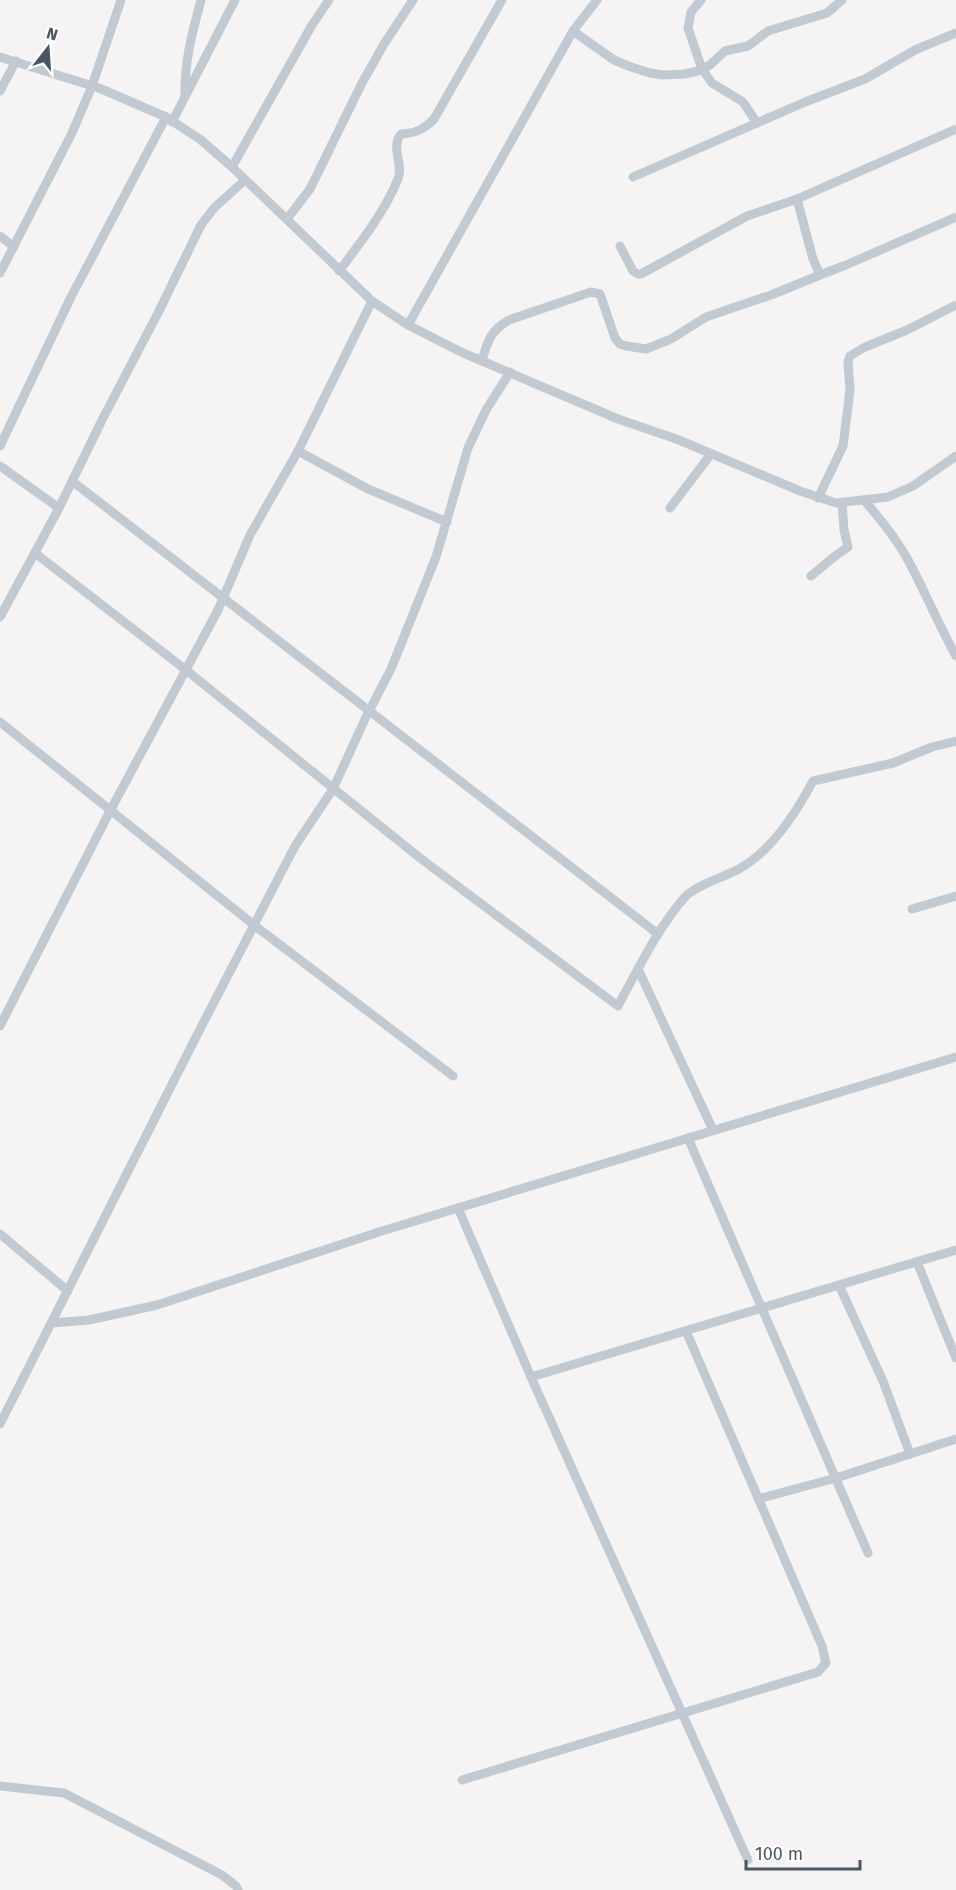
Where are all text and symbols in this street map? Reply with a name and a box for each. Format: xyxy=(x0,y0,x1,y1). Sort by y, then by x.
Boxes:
north arrow xyxy=(18,18,78,78)
text: N xyxy=(44,23,60,45)
scale bar xyxy=(746,1833,860,1871)
text: 100 m xyxy=(755,1843,803,1865)

